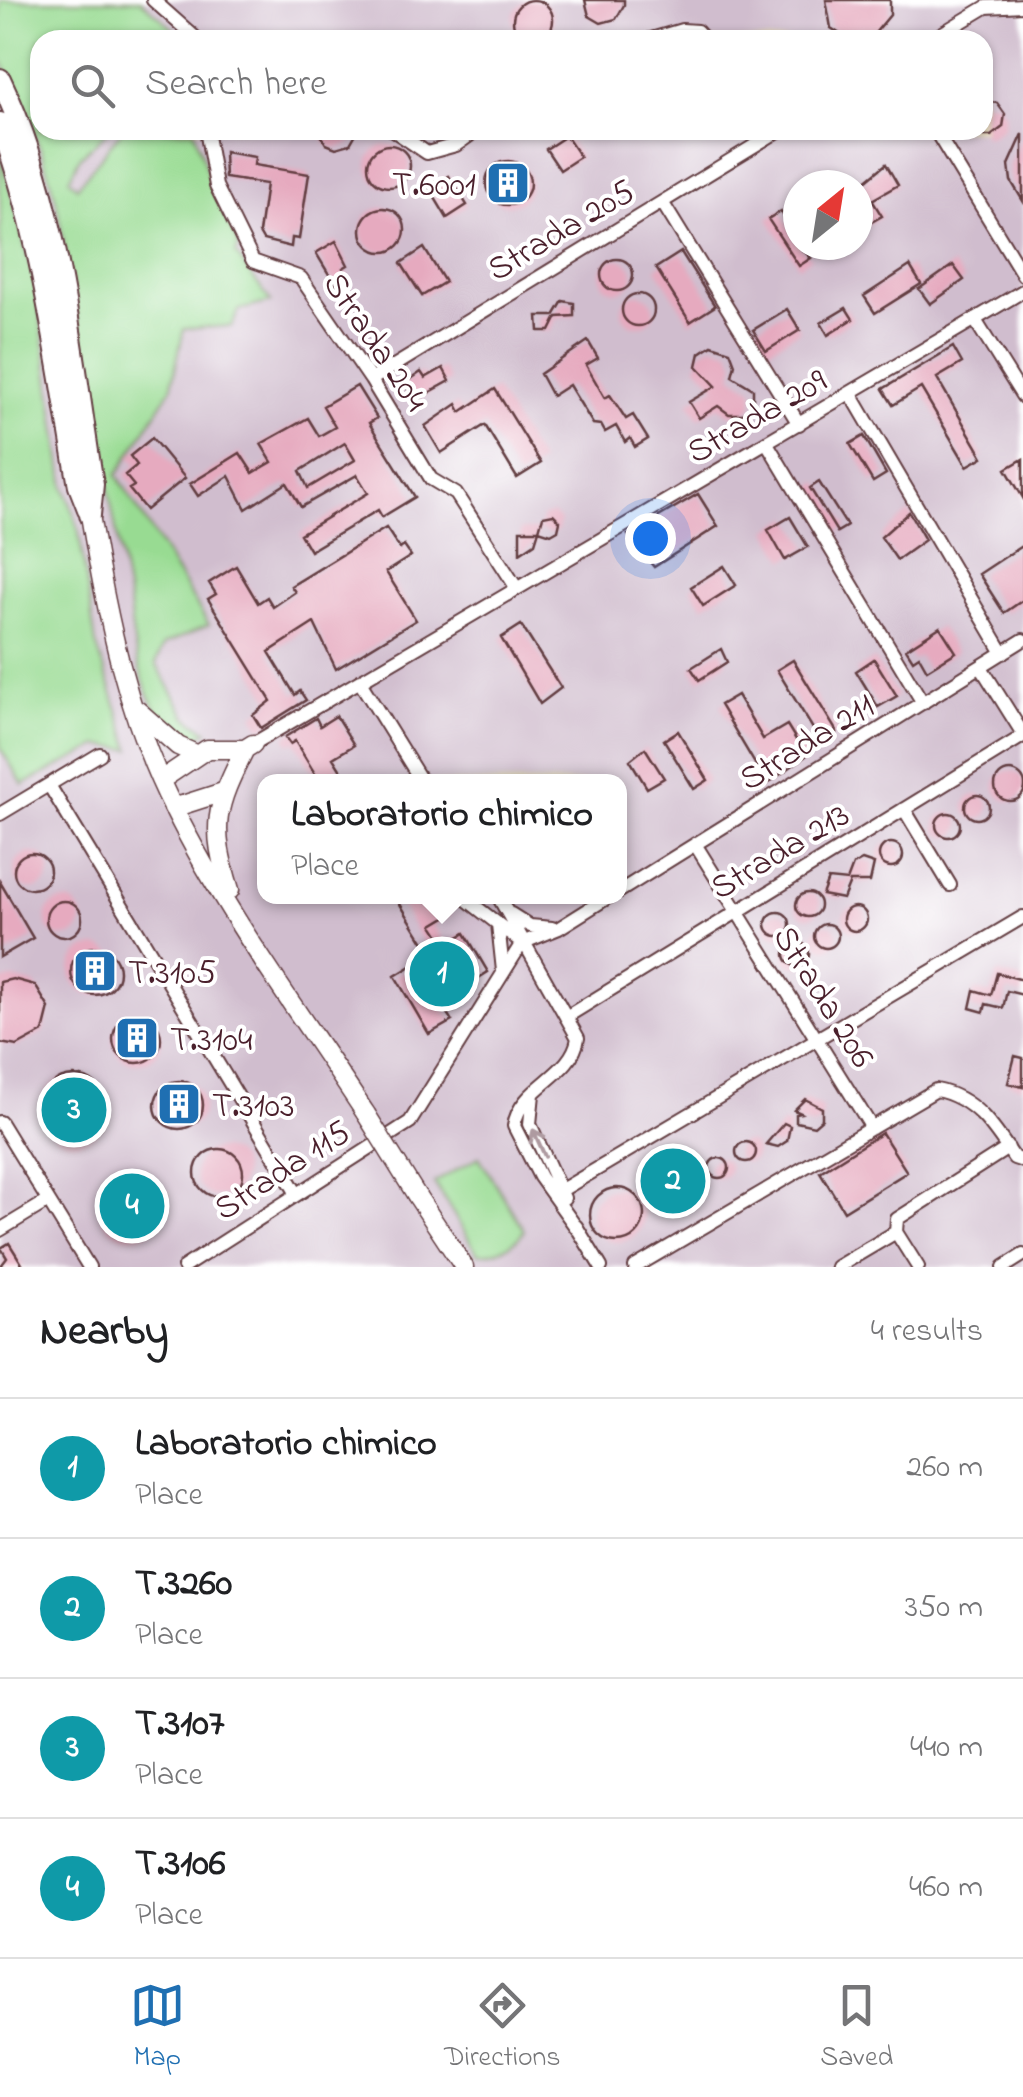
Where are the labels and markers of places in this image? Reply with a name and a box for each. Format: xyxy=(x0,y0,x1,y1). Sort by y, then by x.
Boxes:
building icon: T.6001 xyxy=(485,160,531,206)
place label: T.6001 xyxy=(392,161,476,212)
pin: 1 xyxy=(410,936,474,1012)
building icon: T.3105 xyxy=(72,948,118,994)
place label: T.3105 xyxy=(128,949,216,1000)
building icon: T.3104 xyxy=(114,1015,160,1061)
place label: T.3104 xyxy=(170,1016,252,1067)
pin: 3 xyxy=(42,1072,106,1148)
building icon: T.3103 xyxy=(156,1081,202,1127)
place label: T.3103 xyxy=(212,1082,294,1133)
pin: 2 xyxy=(640,1144,706,1218)
pin: 4 xyxy=(100,1168,164,1244)

